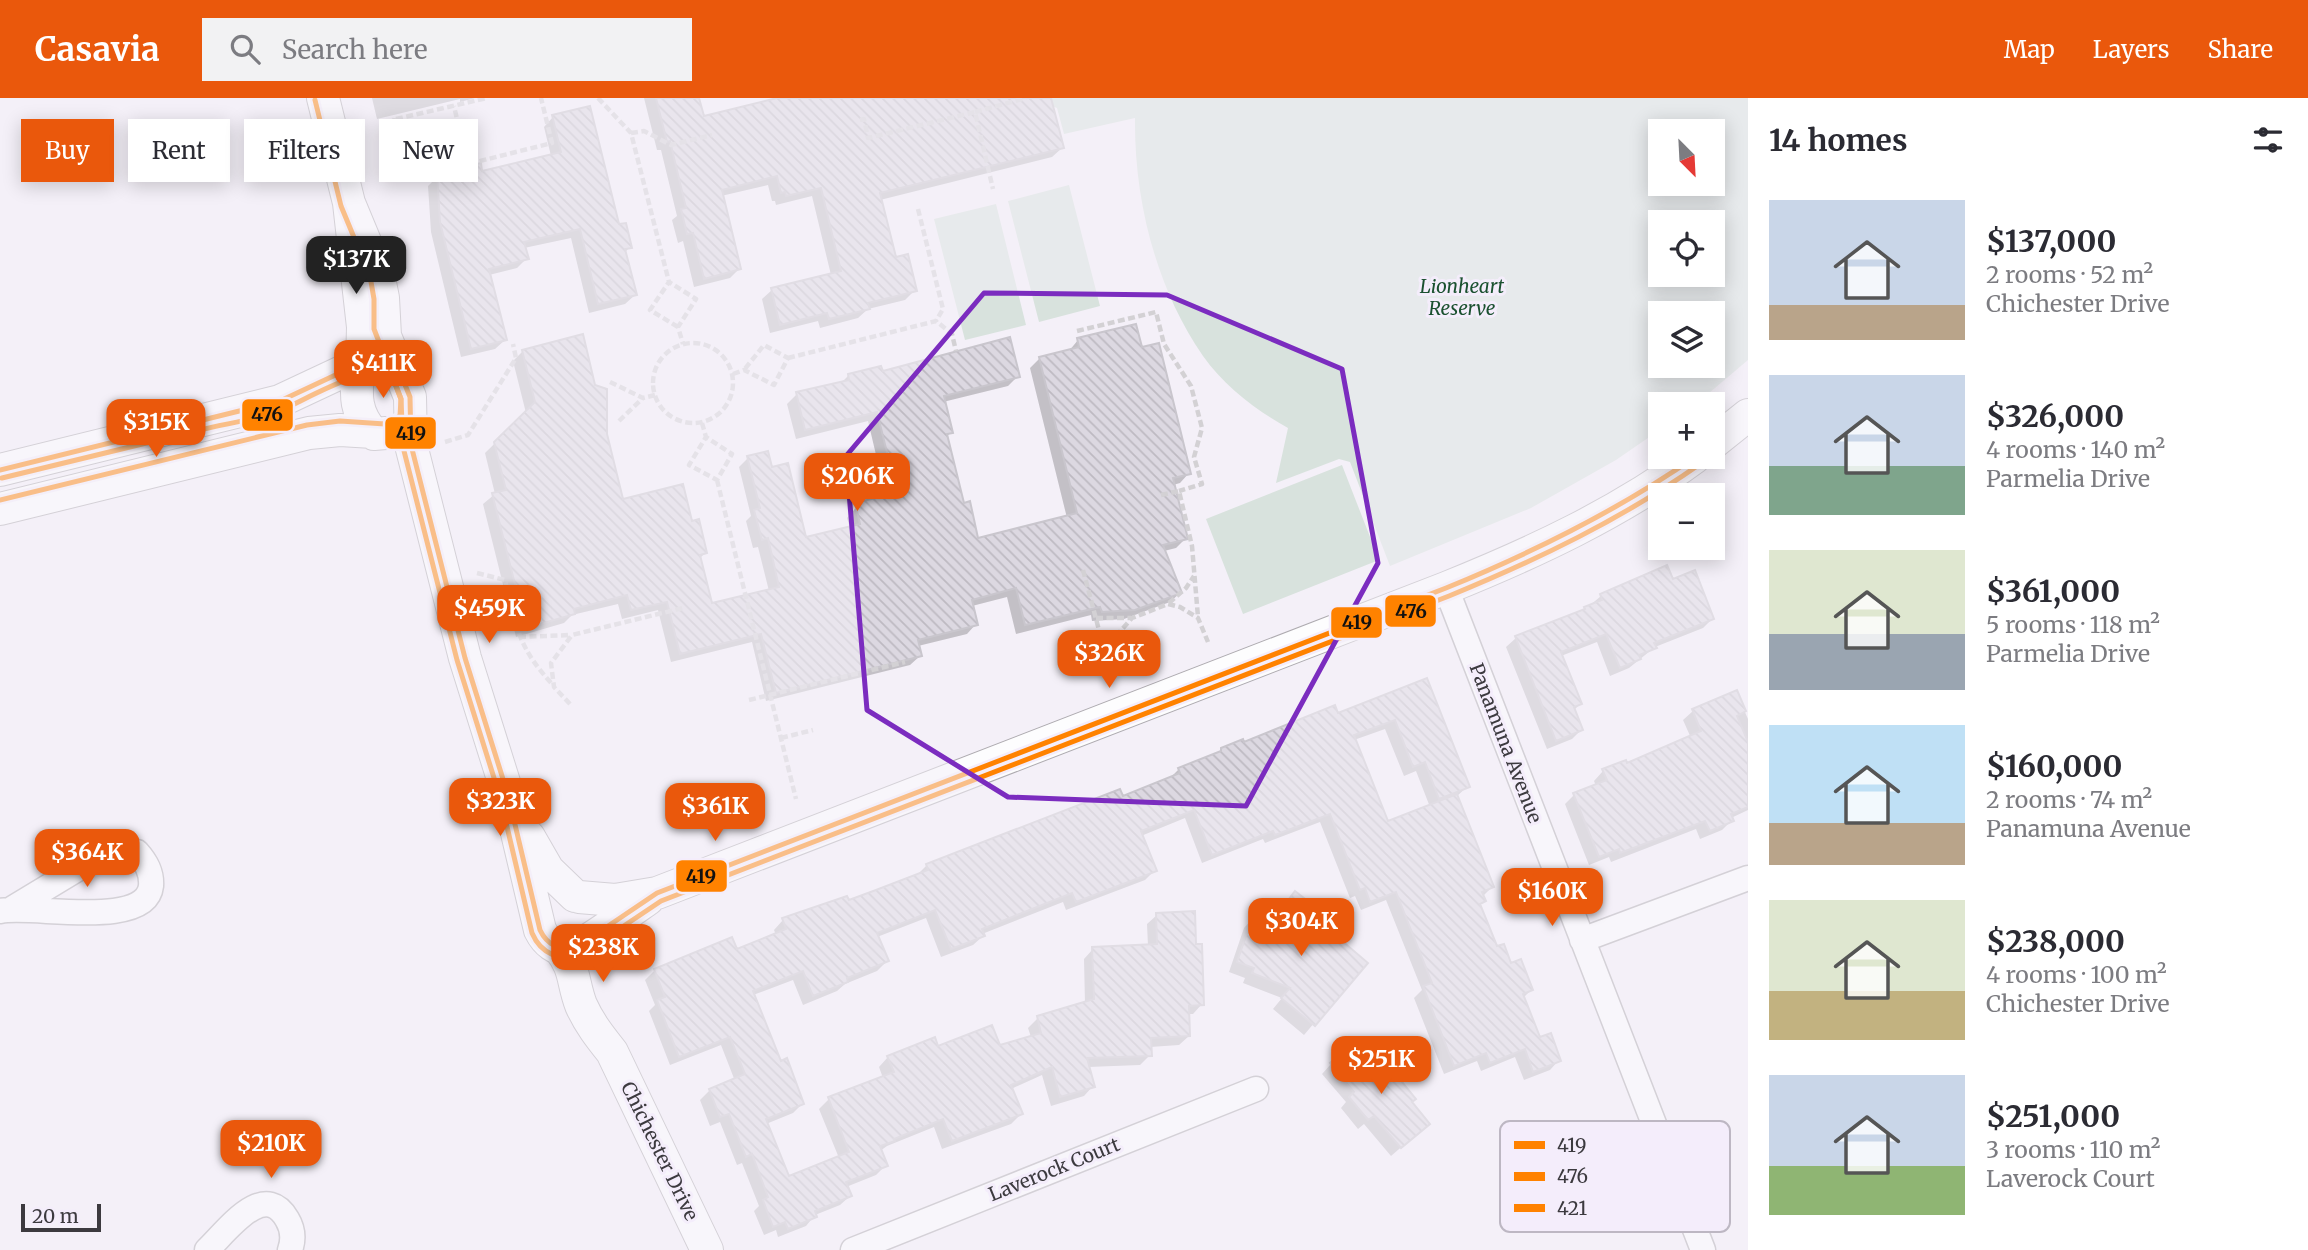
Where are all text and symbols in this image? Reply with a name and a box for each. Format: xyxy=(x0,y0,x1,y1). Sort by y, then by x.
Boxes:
search box xyxy=(202,18,692,81)
text: Casavia xyxy=(35,29,160,70)
icon: search xyxy=(226,30,264,68)
text: Search here xyxy=(282,33,427,66)
text: Map xyxy=(2004,34,2055,65)
text: Layers xyxy=(2093,34,2169,65)
text: Share xyxy=(2207,34,2273,65)
chip: Buy xyxy=(21,119,114,182)
chip: Rent xyxy=(128,119,230,182)
chip: Filters xyxy=(244,119,365,182)
chip: New xyxy=(379,119,478,182)
north arrow xyxy=(1648,119,1726,196)
map controls xyxy=(1648,119,1725,560)
text: 14 homes xyxy=(1769,121,1907,159)
icon: filters xyxy=(2249,121,2287,159)
button: locate xyxy=(1648,210,1725,287)
text: $137,000 xyxy=(1986,222,2116,260)
icon: home xyxy=(1825,228,1909,312)
pin: $137K xyxy=(307,236,405,296)
text: $137K xyxy=(322,244,390,273)
text: 2 rooms · 52 m² xyxy=(1986,260,2153,289)
park label: Lionheart Reserve xyxy=(1420,274,1505,320)
text: Chichester Drive xyxy=(1986,289,2169,318)
button: layers xyxy=(1648,301,1725,378)
pin: $411K xyxy=(334,341,432,400)
text: $411K xyxy=(350,348,416,377)
button: + xyxy=(1648,392,1725,469)
text: $326,000 xyxy=(1986,397,2124,435)
line badge: 476 xyxy=(241,398,294,432)
pin: $315K xyxy=(107,400,205,459)
text: 476 xyxy=(251,402,283,426)
icon: home xyxy=(1825,403,1909,487)
text: $315K xyxy=(122,407,190,436)
line badge: 419 xyxy=(384,416,437,450)
text: 419 xyxy=(396,421,426,445)
text: 4 rooms · 140 m² xyxy=(1986,435,2165,464)
pin: $206K xyxy=(808,454,906,513)
text: $206K xyxy=(820,461,894,490)
text: Parmelia Drive xyxy=(1986,464,2150,493)
button: − xyxy=(1648,483,1725,560)
text: $361,000 xyxy=(1986,572,2120,610)
icon: home xyxy=(1825,578,1909,662)
pin: $459K xyxy=(440,586,538,645)
text: $459K xyxy=(453,593,525,622)
line badge: 476 xyxy=(1384,594,1437,628)
text: 476 xyxy=(1395,599,1427,623)
line badge: 419 xyxy=(1330,606,1383,639)
text: 419 xyxy=(1342,610,1372,634)
text: 5 rooms · 118 m² xyxy=(1986,610,2160,639)
pin: $326K xyxy=(1060,630,1158,690)
text: $326K xyxy=(1073,638,1145,667)
text: Parmelia Drive xyxy=(1986,639,2150,668)
street label: Panamuna Avenue xyxy=(1464,660,1548,826)
text: $160,000 xyxy=(1986,747,2122,785)
icon: home xyxy=(1825,753,1909,837)
pin: $323K xyxy=(451,778,549,838)
pin: $361K xyxy=(666,784,764,843)
text: 2 rooms · 74 m² xyxy=(1986,785,2152,814)
text: $323K xyxy=(465,786,535,815)
text: $361K xyxy=(681,791,749,820)
text: Panamuna Avenue xyxy=(1986,814,2191,843)
pin: $364K xyxy=(38,830,136,889)
text: $364K xyxy=(51,837,123,866)
line badge: 419 xyxy=(675,859,728,893)
text: 419 xyxy=(686,864,716,888)
pin: $160K xyxy=(1503,868,1601,928)
text: $160K xyxy=(1517,876,1587,905)
pin: $304K xyxy=(1252,898,1350,958)
text: $304K xyxy=(1264,906,1338,935)
text: $238,000 xyxy=(1986,922,2125,960)
pin: $238K xyxy=(554,924,652,984)
icon: home xyxy=(1825,928,1909,1012)
text: $238K xyxy=(567,932,639,961)
text: 4 rooms · 100 m² xyxy=(1986,960,2167,989)
text: Chichester Drive xyxy=(1986,989,2169,1018)
pin: $251K xyxy=(1332,1037,1430,1096)
text: $251K xyxy=(1347,1044,1415,1073)
street label: Chichester Drive xyxy=(616,1078,704,1224)
text: $251,000 xyxy=(1986,1097,2120,1135)
icon: home xyxy=(1825,1103,1909,1187)
pin: $210K xyxy=(222,1121,320,1180)
legend xyxy=(1500,1121,1730,1232)
text: $210K xyxy=(236,1128,306,1157)
street label: Laverock Court xyxy=(985,1132,1124,1206)
text: 419 xyxy=(1557,1133,1587,1157)
text: 3 rooms · 110 m² xyxy=(1986,1135,2160,1164)
text: 476 xyxy=(1557,1164,1588,1188)
text: Laverock Court xyxy=(1986,1164,2155,1193)
text: 421 xyxy=(1557,1196,1587,1220)
scale bar xyxy=(21,1201,102,1233)
text: 20 m xyxy=(32,1204,79,1228)

